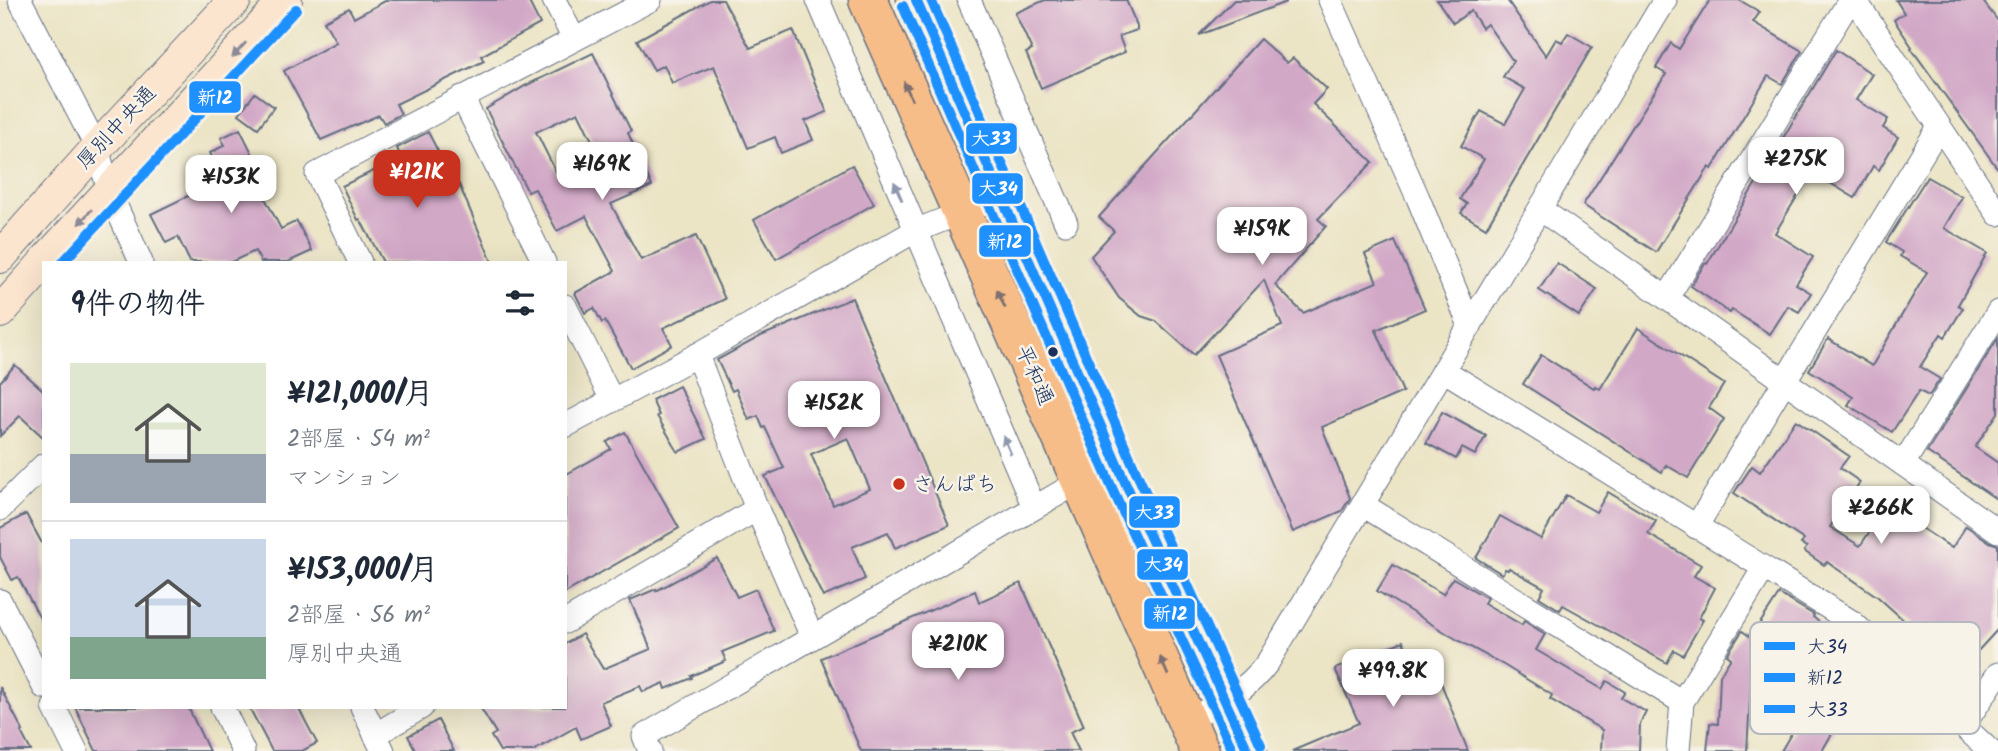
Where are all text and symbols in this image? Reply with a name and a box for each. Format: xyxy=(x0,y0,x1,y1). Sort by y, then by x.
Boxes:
one-way arrow xyxy=(232,41,248,58)
street label: 厚別中央通 xyxy=(69,78,165,178)
line badge: 新12 xyxy=(188,80,242,114)
one-way arrow xyxy=(902,81,914,101)
text: 新12 xyxy=(197,84,233,114)
line badge: 大33 xyxy=(965,122,1018,155)
text: 大33 xyxy=(971,125,1011,155)
pin: ¥275K xyxy=(1747,138,1845,197)
pin: ¥169K xyxy=(553,142,651,202)
text: ¥275K xyxy=(1764,142,1828,178)
text: ¥169K xyxy=(572,147,632,183)
pin: ¥121K xyxy=(368,150,466,210)
text: ¥121K xyxy=(389,155,445,191)
pin: ¥153K xyxy=(182,156,280,215)
text: ¥153K xyxy=(201,160,261,196)
line badge: 大34 xyxy=(971,172,1024,205)
text: 大34 xyxy=(978,175,1019,205)
one-way arrow xyxy=(892,180,903,201)
one-way arrow xyxy=(77,208,93,226)
pin: ¥159K xyxy=(1213,208,1311,267)
text: ¥159K xyxy=(1233,212,1291,248)
line badge: 新12 xyxy=(978,224,1032,258)
text: 新12 xyxy=(987,228,1023,258)
text: 9件の物件 xyxy=(70,281,205,329)
icon: filters xyxy=(501,284,539,322)
one-way arrow xyxy=(995,289,1007,309)
street label: 平和通 xyxy=(1006,340,1062,411)
unlabelled marker xyxy=(1046,345,1060,359)
text: ¥121,000/月 xyxy=(287,371,434,419)
pin: ¥152K xyxy=(785,382,883,441)
text: ¥152K xyxy=(804,386,864,422)
icon: home xyxy=(126,391,210,475)
text: 2部屋 · 54 m² xyxy=(287,422,430,458)
one-way arrow xyxy=(1001,435,1013,455)
text: マンション xyxy=(287,461,401,497)
place label: さんぱち xyxy=(913,469,997,502)
marker: さんぱち xyxy=(891,476,907,492)
pin: ¥266K xyxy=(1832,486,1930,546)
text: ¥266K xyxy=(1848,491,1914,527)
line badge: 大33 xyxy=(1128,495,1181,529)
text: 大33 xyxy=(1134,499,1174,529)
text: ¥153,000/月 xyxy=(287,547,439,595)
line badge: 大34 xyxy=(1136,548,1189,581)
text: 大34 xyxy=(1143,551,1184,581)
icon: home xyxy=(126,567,210,651)
line badge: 新12 xyxy=(1143,597,1196,630)
text: 2部屋 · 56 m² xyxy=(287,598,430,634)
text: 新12 xyxy=(1152,600,1188,630)
pin: ¥210K xyxy=(909,622,1007,682)
legend xyxy=(1750,622,1980,734)
text: ¥210K xyxy=(928,627,988,663)
text: 大34 xyxy=(1807,633,1847,663)
text: 厚別中央通 xyxy=(287,637,402,673)
pin: ¥99.8K xyxy=(1336,650,1450,709)
text: ¥99.8K xyxy=(1358,654,1428,690)
one-way arrow xyxy=(1158,656,1170,676)
text: 新12 xyxy=(1807,664,1843,694)
text: 大33 xyxy=(1807,696,1848,726)

